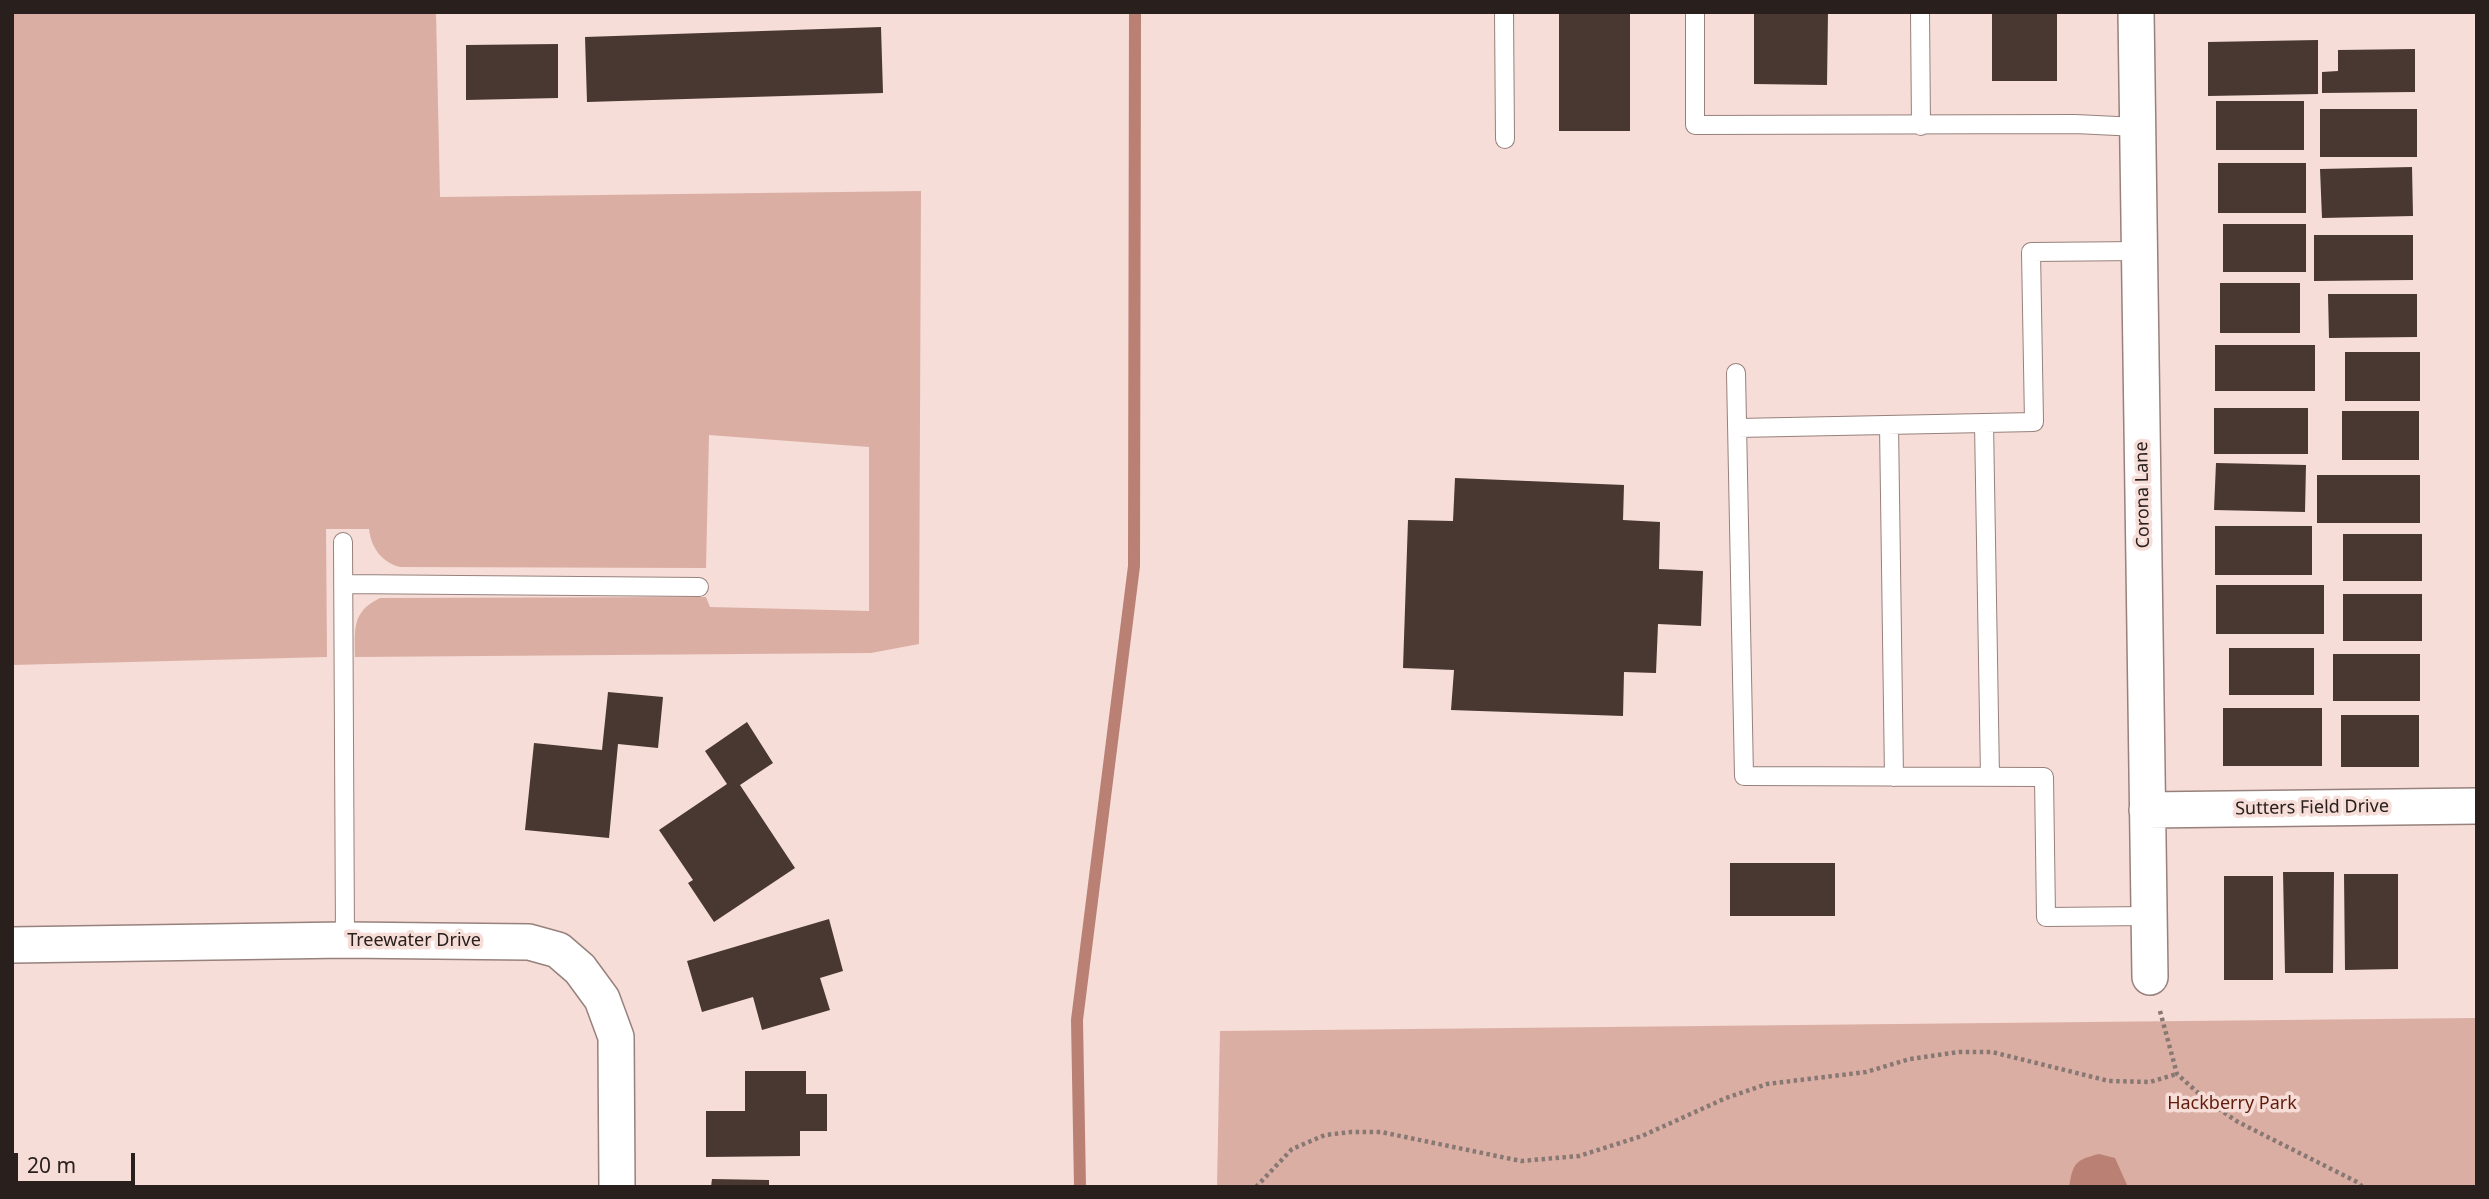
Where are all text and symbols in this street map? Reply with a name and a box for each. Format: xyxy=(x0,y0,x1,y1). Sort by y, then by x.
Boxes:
street label: Corona Lane xyxy=(2131,441,2155,549)
street label: Sutters Field Drive xyxy=(2235,796,2389,820)
street label: Treewater Drive xyxy=(347,930,481,952)
park label: Hackberry Park xyxy=(2167,1093,2297,1115)
scale bar xyxy=(18,1140,138,1184)
text: 20 m xyxy=(27,1151,76,1179)

